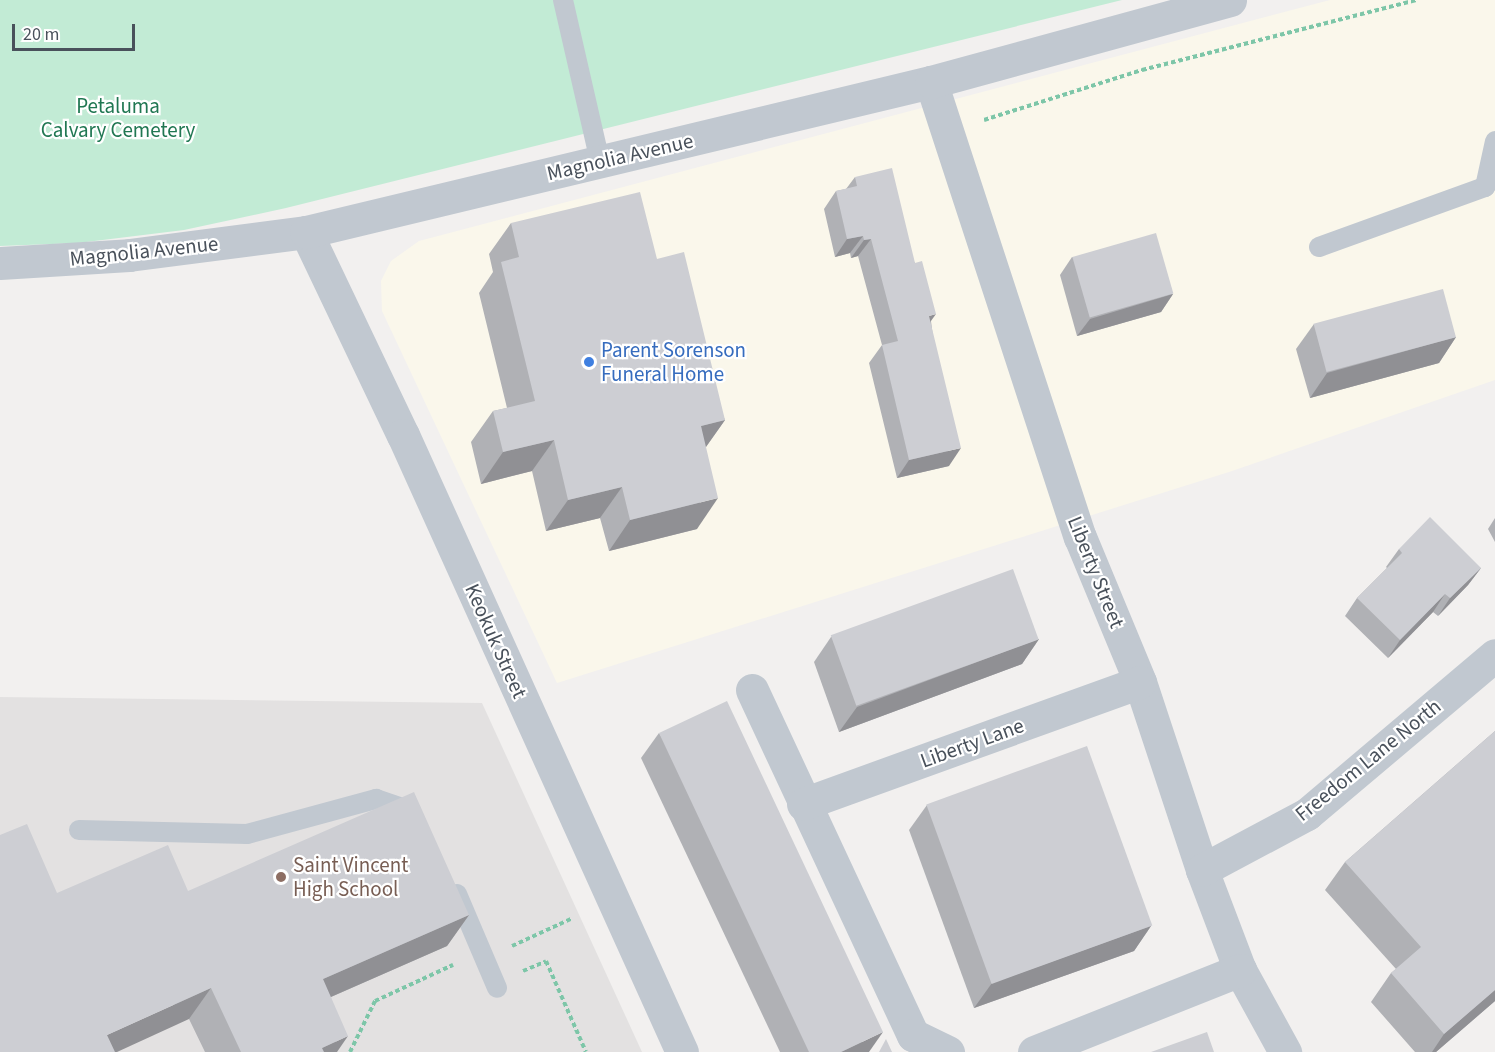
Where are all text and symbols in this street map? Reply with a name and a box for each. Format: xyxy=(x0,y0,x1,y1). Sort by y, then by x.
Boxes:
scale bar xyxy=(15,12,138,50)
text: 20 m xyxy=(23,22,59,47)
park label: Petaluma Calvary Cemetery xyxy=(41,93,195,143)
street label: Magnolia Avenue xyxy=(544,128,696,186)
street label: Magnolia Avenue xyxy=(68,231,220,271)
place label: Parent Sorenson Funeral Home xyxy=(601,337,746,387)
marker: Parent Sorenson Funeral Home xyxy=(582,355,596,369)
street label: Liberty Street xyxy=(1062,512,1130,632)
street label: Keokuk Street xyxy=(460,580,532,702)
street label: Freedom Lane North xyxy=(1290,694,1446,826)
street label: Liberty Lane xyxy=(917,713,1027,773)
place label: Saint Vincent High School xyxy=(293,852,408,902)
marker: Saint Vincent High School xyxy=(274,870,288,884)

